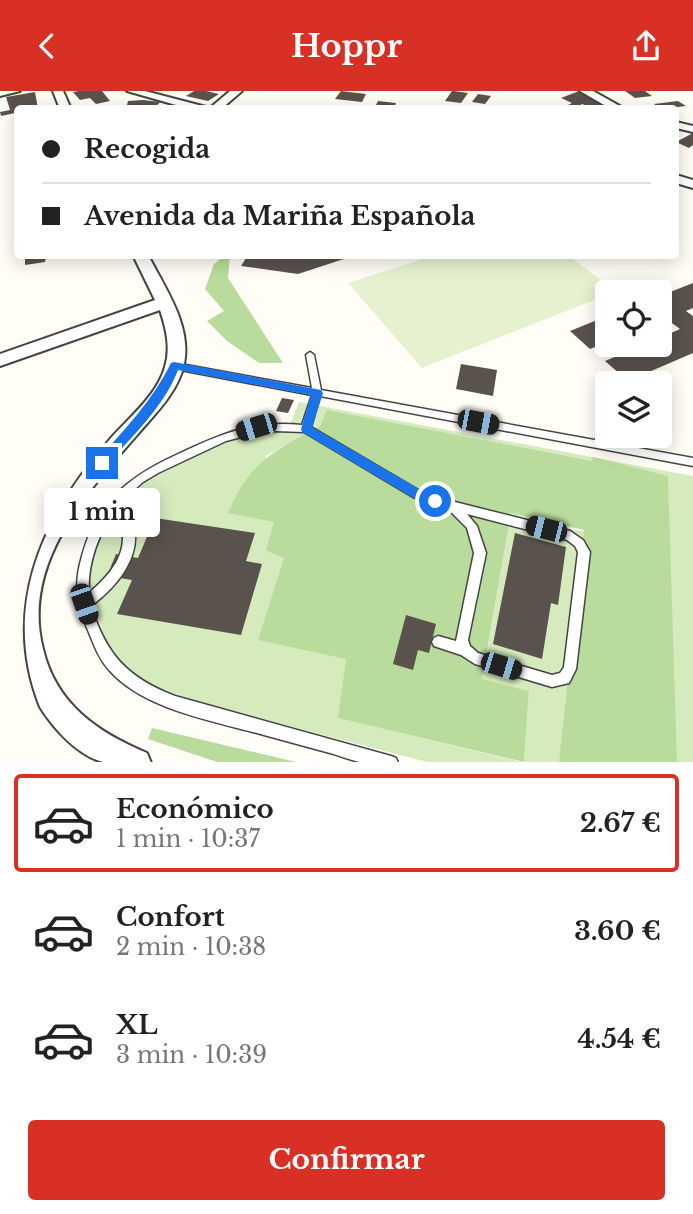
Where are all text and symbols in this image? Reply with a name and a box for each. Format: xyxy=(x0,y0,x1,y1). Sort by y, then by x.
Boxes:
text: Hoppr xyxy=(291,26,402,66)
icon: back xyxy=(28,27,66,65)
icon: share xyxy=(627,27,665,65)
text: Recogida xyxy=(84,133,210,165)
text: Avenida da Mariña Española xyxy=(84,200,476,232)
map controls xyxy=(595,280,672,448)
button: locate xyxy=(595,280,672,357)
button: layers xyxy=(595,371,672,448)
car xyxy=(456,408,501,436)
car xyxy=(233,411,280,443)
route end xyxy=(86,447,118,479)
route start xyxy=(419,485,451,517)
callout: 1 min xyxy=(44,487,160,537)
text: 1 min xyxy=(69,498,135,526)
car xyxy=(524,514,569,544)
car xyxy=(68,581,101,627)
car xyxy=(478,650,525,682)
icon: car xyxy=(32,792,95,855)
text: Económico xyxy=(116,793,274,825)
text: 2.67 € xyxy=(580,807,661,839)
text: 1 min · 10:37 xyxy=(116,825,260,853)
icon: car xyxy=(32,900,95,963)
text: Confort xyxy=(116,901,225,933)
text: 3.60 € xyxy=(574,915,661,947)
text: 2 min · 10:38 xyxy=(116,933,266,961)
icon: car xyxy=(32,1008,95,1071)
text: XL xyxy=(116,1009,158,1041)
text: 4.54 € xyxy=(578,1023,661,1055)
text: 3 min · 10:39 xyxy=(116,1041,267,1069)
button: Confirmar xyxy=(28,1120,665,1200)

